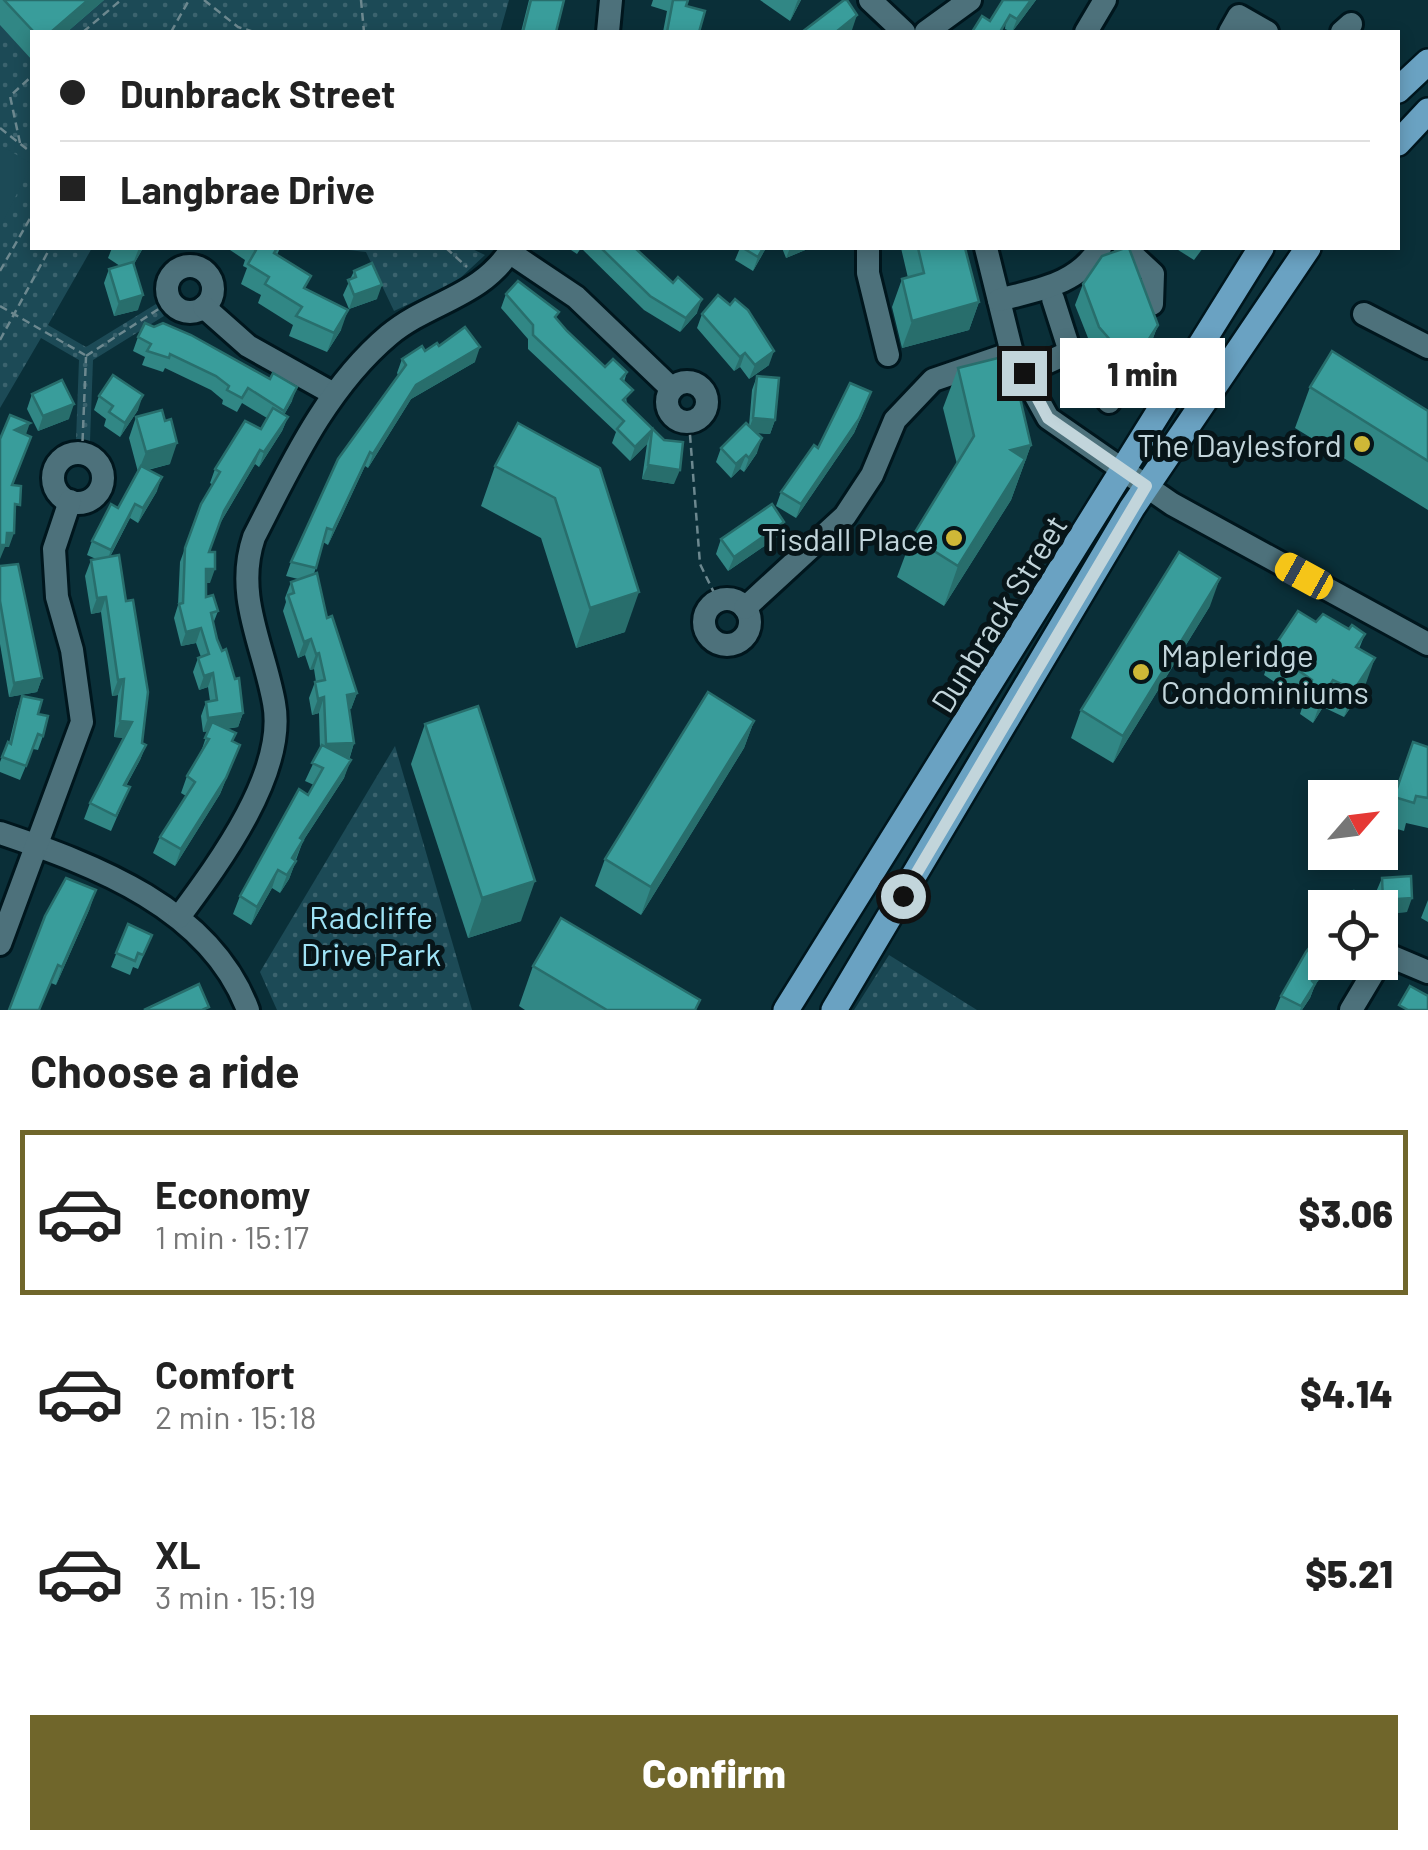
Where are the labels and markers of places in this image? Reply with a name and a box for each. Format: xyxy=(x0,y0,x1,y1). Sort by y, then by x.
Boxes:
place label: The Daylesford xyxy=(1137,425,1342,463)
marker: The Daylesford xyxy=(1351,433,1373,455)
place label: Tisdall Place xyxy=(761,519,934,557)
marker: Tisdall Place xyxy=(943,527,965,549)
place label: Mapleridge Condominiums xyxy=(1161,635,1369,710)
marker: Mapleridge Condominiums xyxy=(1130,661,1152,683)

